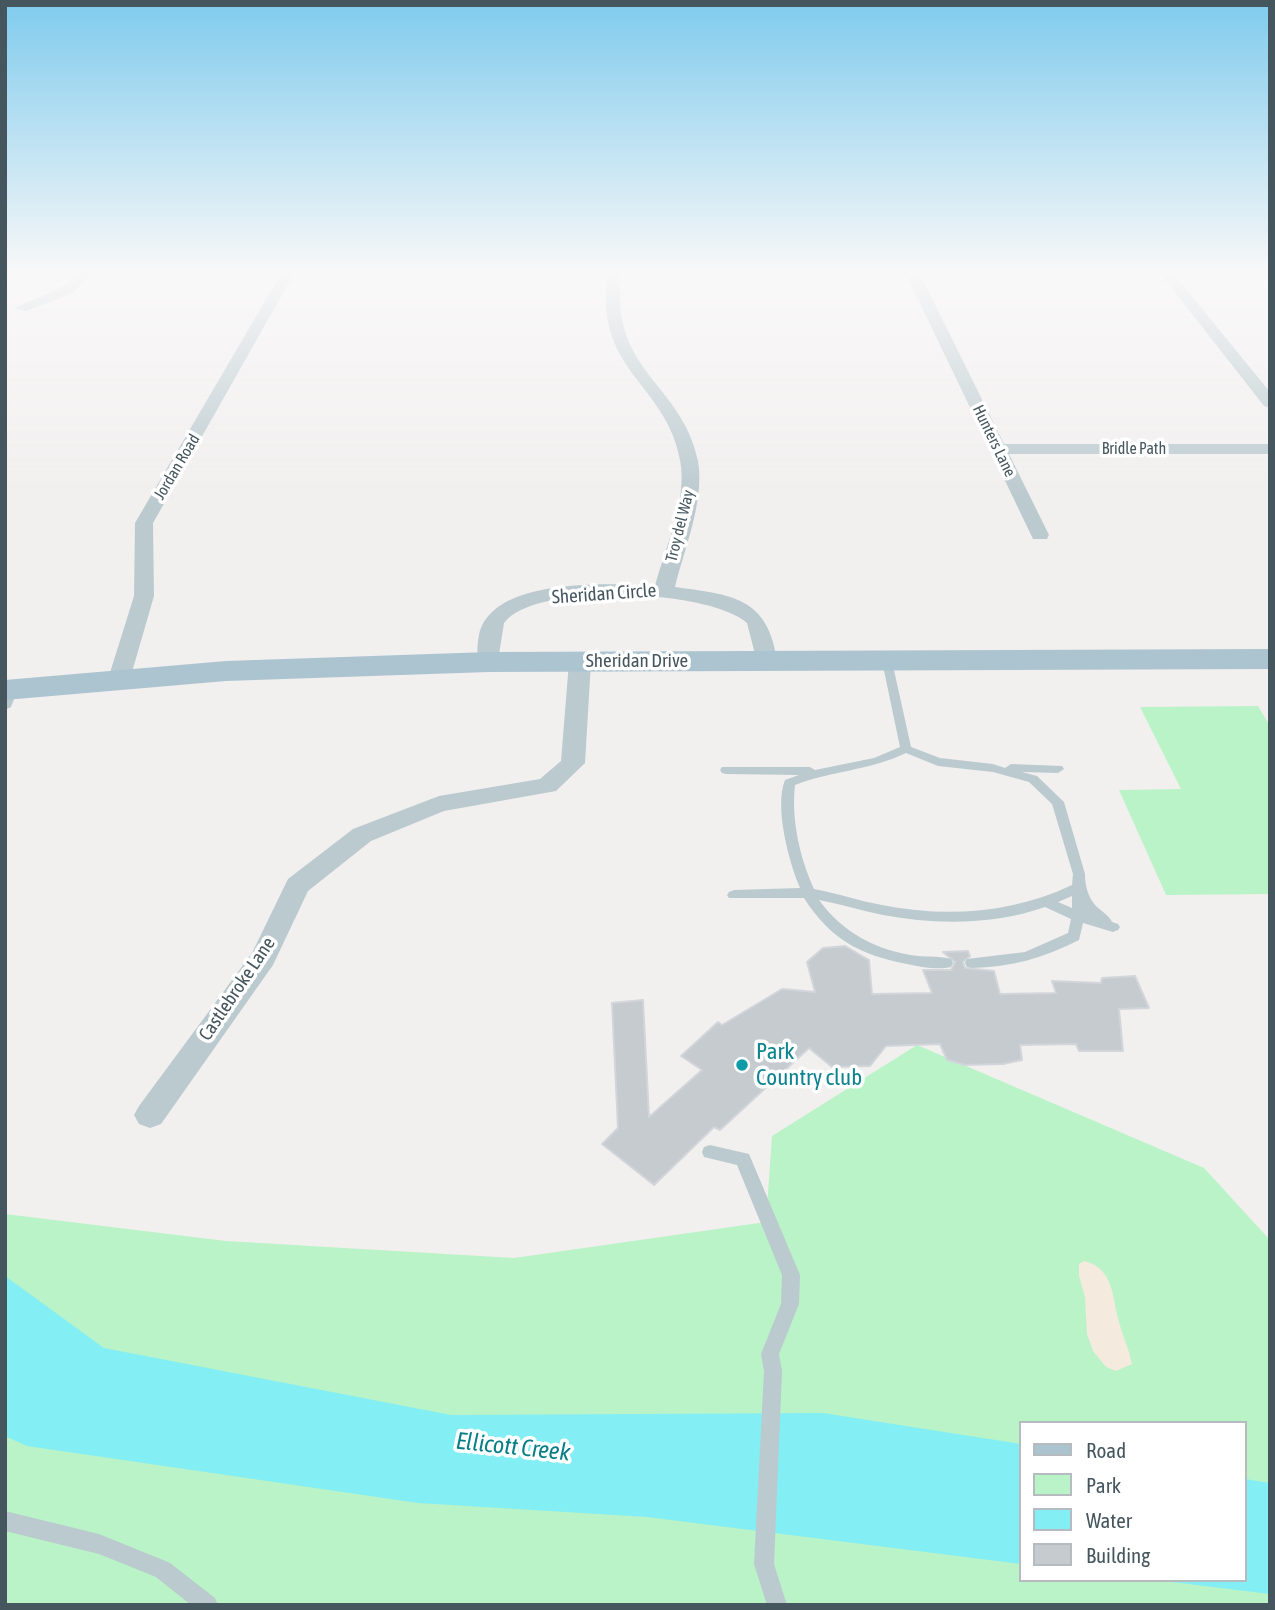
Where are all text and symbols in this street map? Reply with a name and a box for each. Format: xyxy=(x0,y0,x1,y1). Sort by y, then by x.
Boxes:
street label: Hunters Lane xyxy=(968,402,1020,480)
street label: Jordan Road xyxy=(150,431,204,503)
street label: Bridle Path xyxy=(1102,439,1166,459)
street label: Troy del Way xyxy=(662,488,698,564)
street label: Sheridan Circle xyxy=(551,579,657,609)
street label: Sheridan Drive xyxy=(586,650,688,672)
street label: Castlebroke Lane xyxy=(194,933,280,1045)
place label: Park Country club xyxy=(756,1038,862,1092)
marker: Park Country club xyxy=(734,1057,750,1073)
legend xyxy=(1020,1421,1247,1582)
water label: Ellicott Creek xyxy=(454,1427,572,1467)
text: Road xyxy=(1086,1438,1126,1462)
text: Park xyxy=(1086,1473,1121,1497)
text: Water xyxy=(1086,1508,1132,1532)
text: Building xyxy=(1086,1543,1150,1567)

